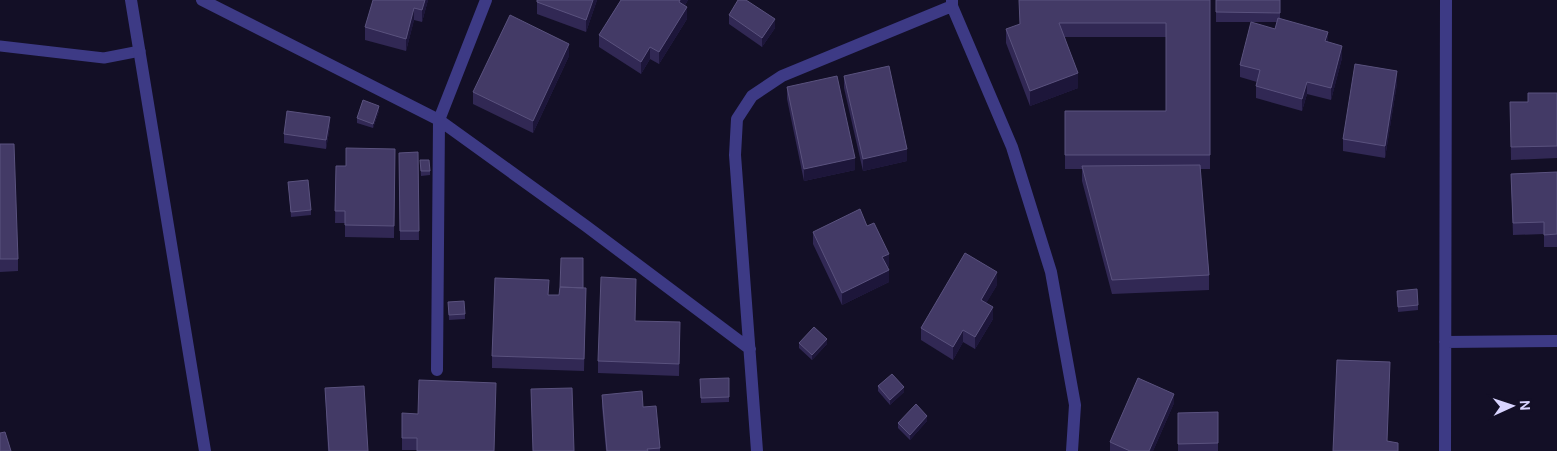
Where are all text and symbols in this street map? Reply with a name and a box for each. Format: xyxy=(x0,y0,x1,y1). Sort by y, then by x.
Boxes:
north arrow xyxy=(1487,381,1537,431)
text: N xyxy=(1516,400,1534,411)

